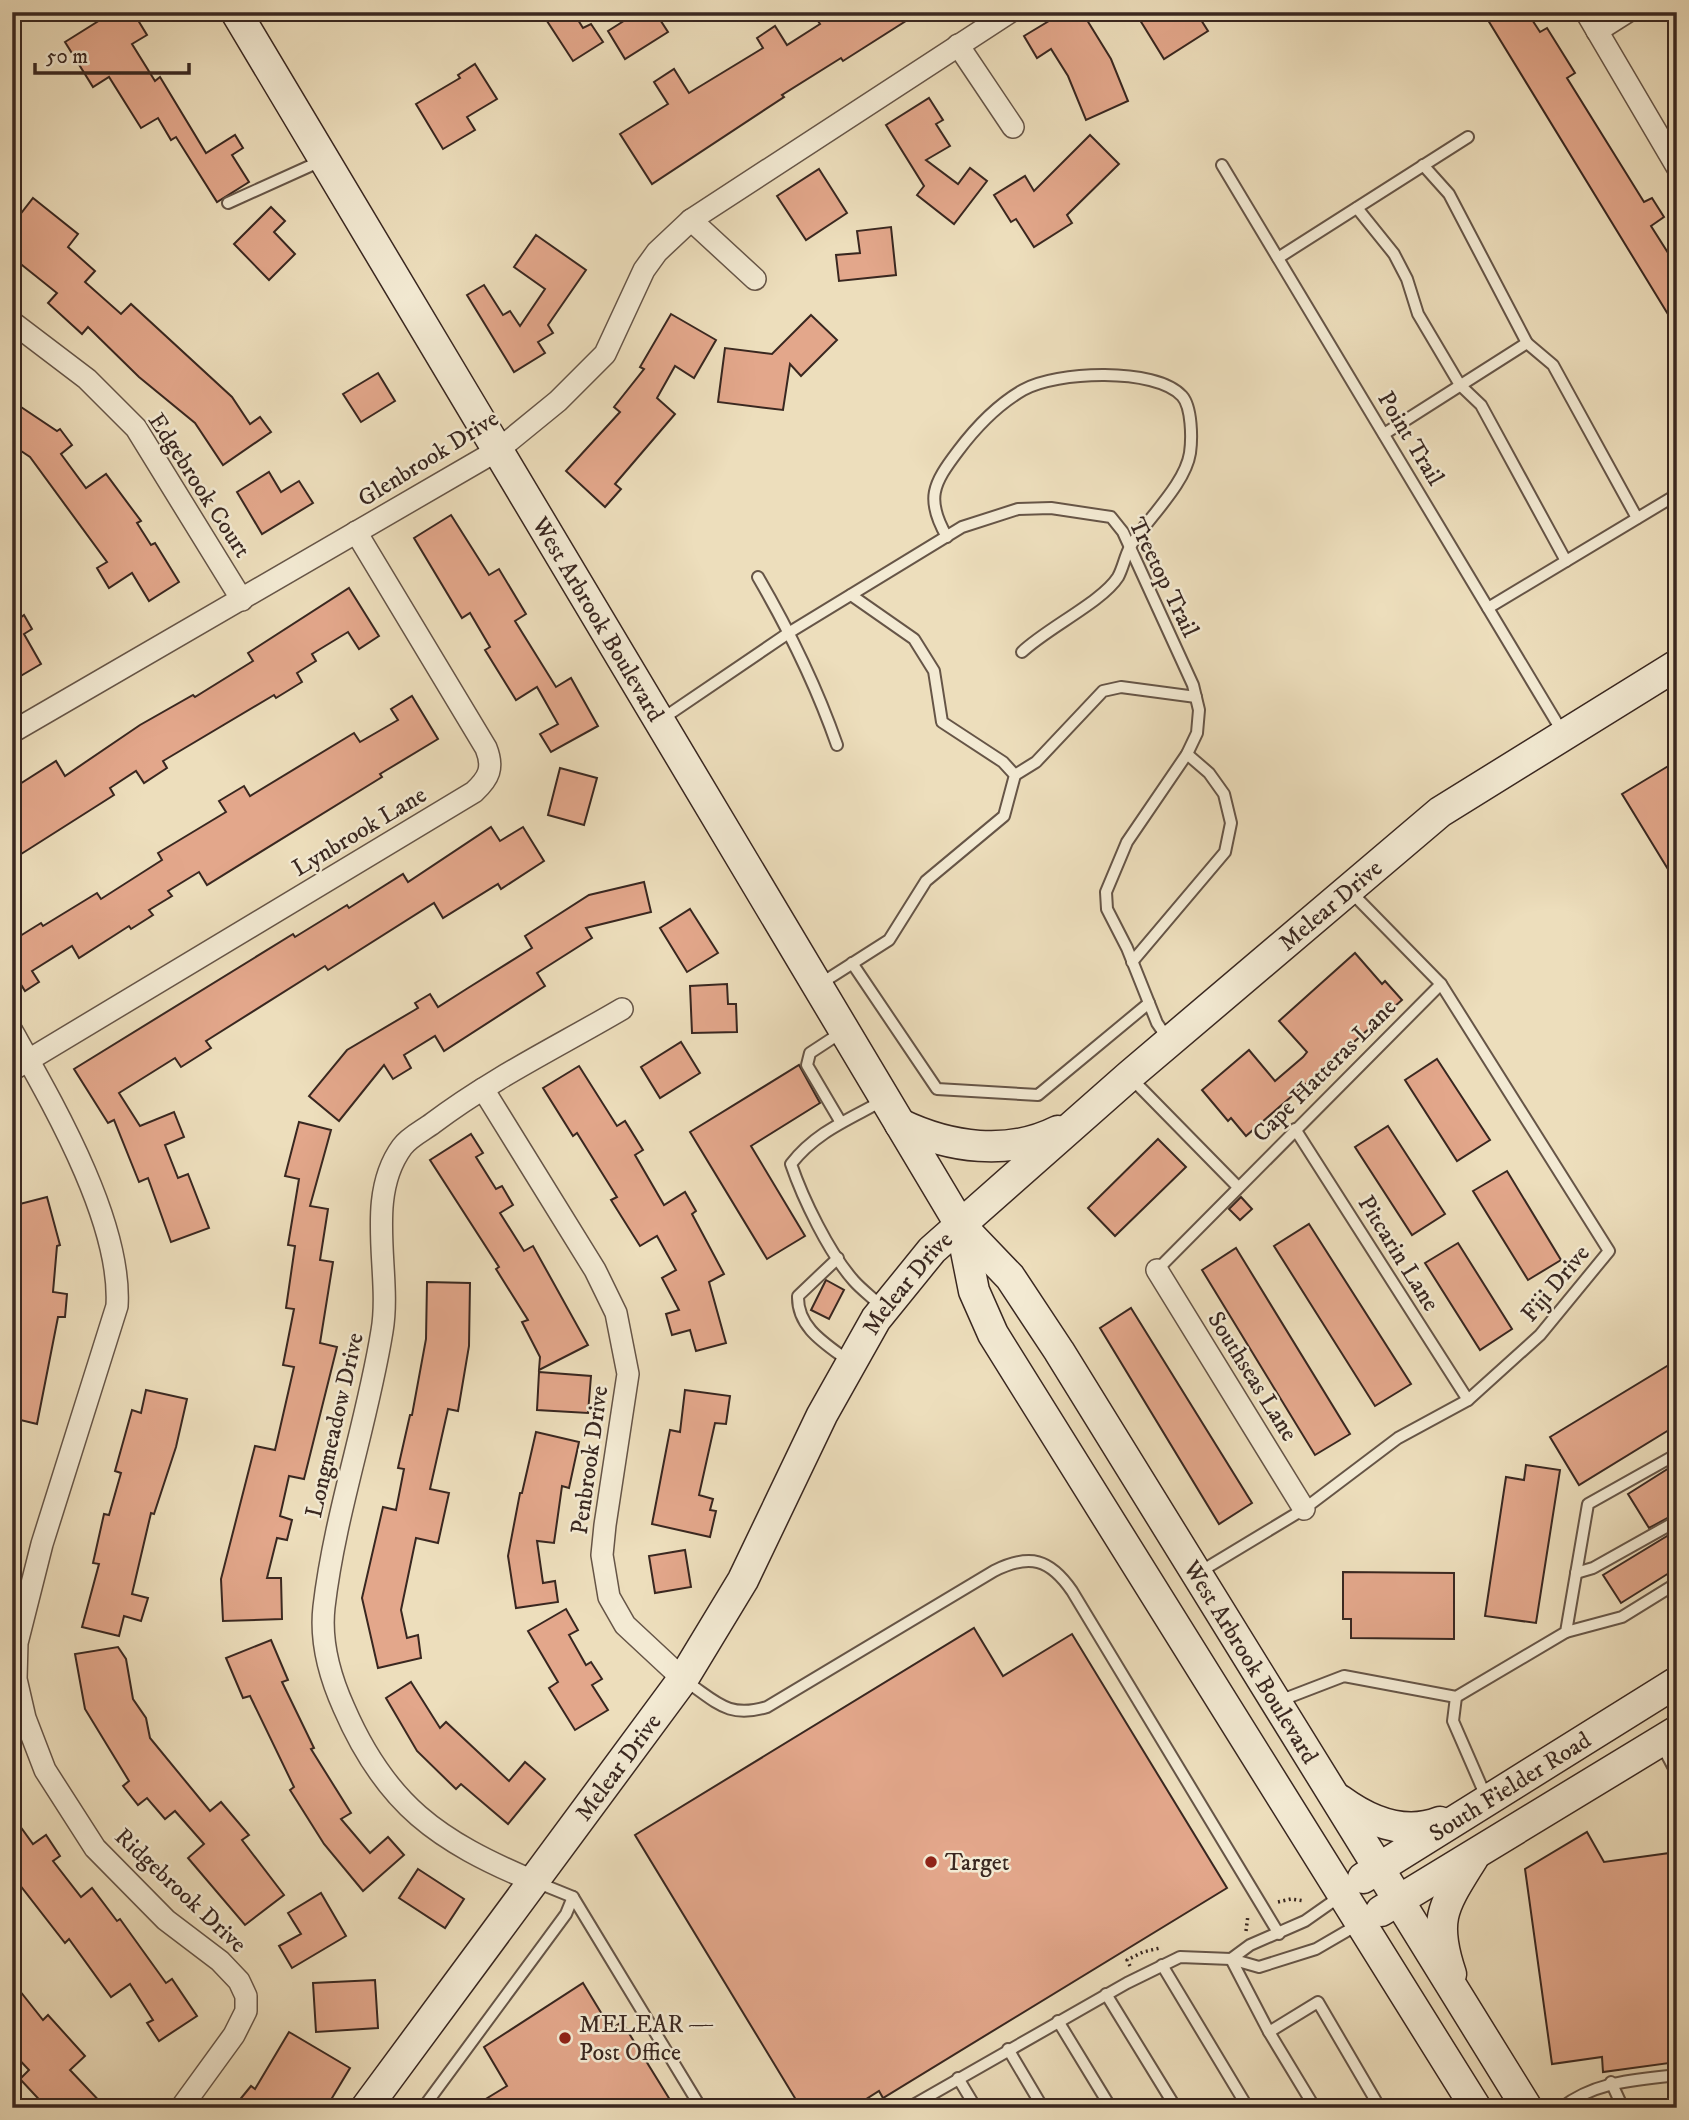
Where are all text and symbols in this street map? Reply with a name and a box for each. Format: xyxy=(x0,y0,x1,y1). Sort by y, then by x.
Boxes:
scale bar xyxy=(35,32,189,76)
text: 50 m xyxy=(46,44,88,70)
street label: Point Trail xyxy=(1370,386,1450,492)
street label: Glenbrook Drive xyxy=(353,404,504,514)
street label: Edgebrook Court xyxy=(141,407,257,564)
street label: West Arbrook Boulevard xyxy=(524,511,670,727)
street label: Treetop Trail xyxy=(1121,513,1205,643)
street label: Lynbrook Lane xyxy=(287,780,432,884)
street label: Melear Drive xyxy=(1273,854,1389,958)
street label: Cape Hatteras Lane xyxy=(1247,992,1403,1149)
street label: Pitcarin Lane xyxy=(1351,1190,1446,1317)
street label: Melear Drive xyxy=(856,1225,959,1340)
street label: Fiji Drive xyxy=(1515,1239,1597,1328)
street label: Southseas Lane xyxy=(1200,1306,1304,1447)
street label: Longmeadow Drive xyxy=(299,1330,371,1521)
street label: Penbrook Drive xyxy=(565,1384,615,1536)
street label: West Arbrook Boulevard xyxy=(1176,1554,1324,1770)
street label: Melear Drive xyxy=(569,1708,668,1827)
street label: South Fielder Road xyxy=(1424,1726,1597,1849)
street label: Ridgebrook Drive xyxy=(108,1822,253,1960)
place label: Target xyxy=(945,1848,1010,1878)
marker: Target xyxy=(923,1854,939,1870)
place label: MELEAR — Post Office xyxy=(579,2010,714,2068)
marker: MELEAR — Post Office xyxy=(557,2030,573,2046)

